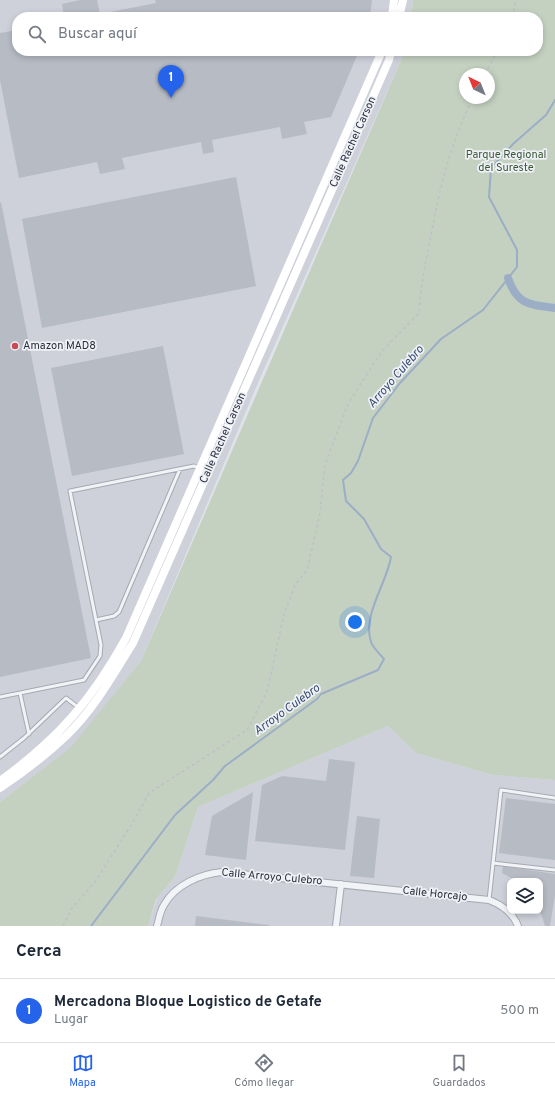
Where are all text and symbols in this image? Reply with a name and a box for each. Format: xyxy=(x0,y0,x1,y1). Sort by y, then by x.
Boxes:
search box xyxy=(12,12,543,56)
icon: search xyxy=(26,23,48,45)
text: Buscar aquí xyxy=(58,25,137,44)
pin: 1 xyxy=(158,65,184,98)
north arrow xyxy=(459,68,495,104)
street label: Calle Rachel Carson xyxy=(327,94,379,190)
park label: Parque Regional del Sureste xyxy=(466,148,546,175)
place label: Amazon MAD8 xyxy=(23,339,96,353)
marker: Amazon MAD8 xyxy=(10,341,20,351)
water label: Arroyo Culebro xyxy=(364,342,428,412)
street label: Calle Rachel Carson xyxy=(197,390,249,486)
your location xyxy=(345,612,365,632)
water label: Arroyo Culebro xyxy=(251,680,324,739)
street label: Calle Arroyo Culebro xyxy=(221,866,323,888)
map controls xyxy=(507,878,543,914)
button: layers xyxy=(507,878,543,914)
street label: Calle Horcajo xyxy=(402,884,468,904)
text: Cerca xyxy=(16,941,62,963)
text: Mercadona Bloque Logistico de Getafe xyxy=(54,993,322,1012)
text: 1 xyxy=(26,1003,32,1019)
text: 500 m xyxy=(500,1003,539,1019)
text: Lugar xyxy=(54,1012,88,1028)
tab: Mapa xyxy=(69,1052,96,1090)
tab: Cómo llegar xyxy=(234,1052,294,1090)
tab: Guardados xyxy=(433,1052,486,1090)

